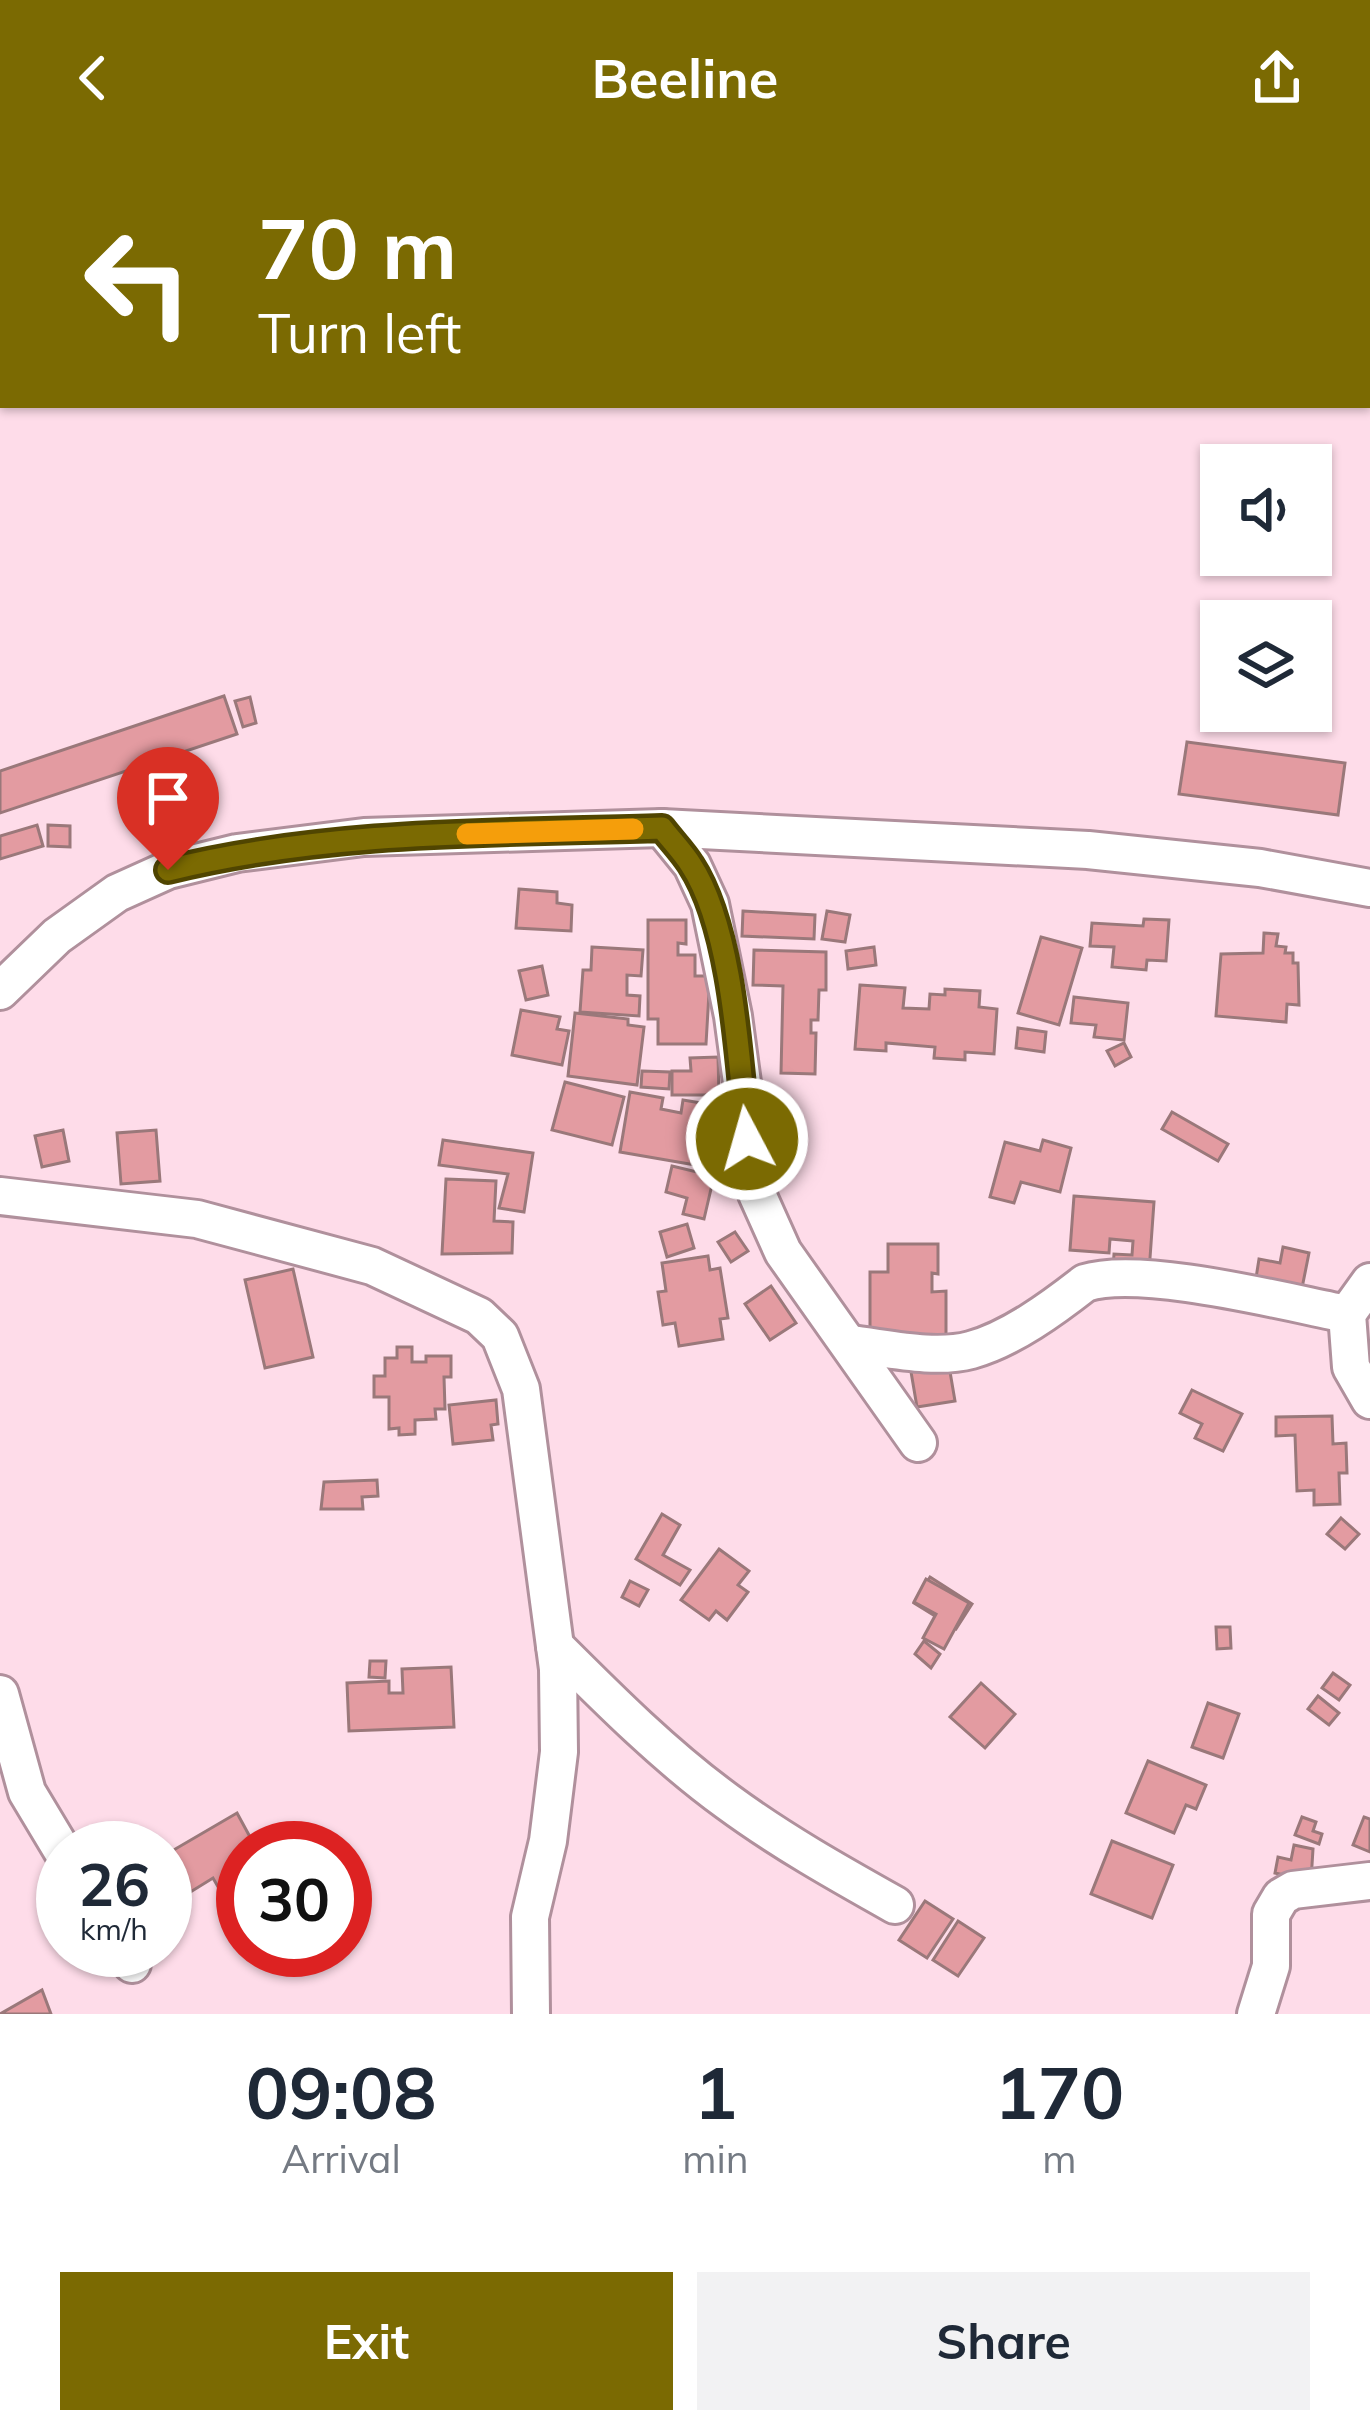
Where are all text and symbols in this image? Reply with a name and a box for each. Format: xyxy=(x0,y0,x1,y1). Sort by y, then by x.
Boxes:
text: Beeline xyxy=(592,44,778,112)
icon: back xyxy=(60,45,126,111)
icon: share xyxy=(1244,45,1310,111)
text: 70 m xyxy=(258,195,457,300)
icon: left xyxy=(60,204,216,360)
text: Turn left xyxy=(258,299,461,367)
map controls xyxy=(1200,444,1332,732)
button: sound xyxy=(1200,444,1332,576)
button: layers xyxy=(1200,600,1332,732)
pin xyxy=(117,747,219,870)
icon: arrive xyxy=(135,765,201,831)
position arrow xyxy=(684,1076,810,1202)
speed limit sign: 30 xyxy=(216,1821,372,1977)
text: 26 xyxy=(78,1846,150,1921)
text: km/h xyxy=(80,1910,148,1948)
text: 09:08 xyxy=(246,2047,436,2137)
text: 1 xyxy=(694,2047,737,2137)
text: 170 xyxy=(995,2047,1124,2137)
text: Arrival xyxy=(282,2134,401,2183)
text: min xyxy=(682,2134,749,2183)
text: m xyxy=(1042,2134,1076,2183)
button: Exit xyxy=(60,2272,673,2410)
button: Share xyxy=(697,2272,1310,2410)

